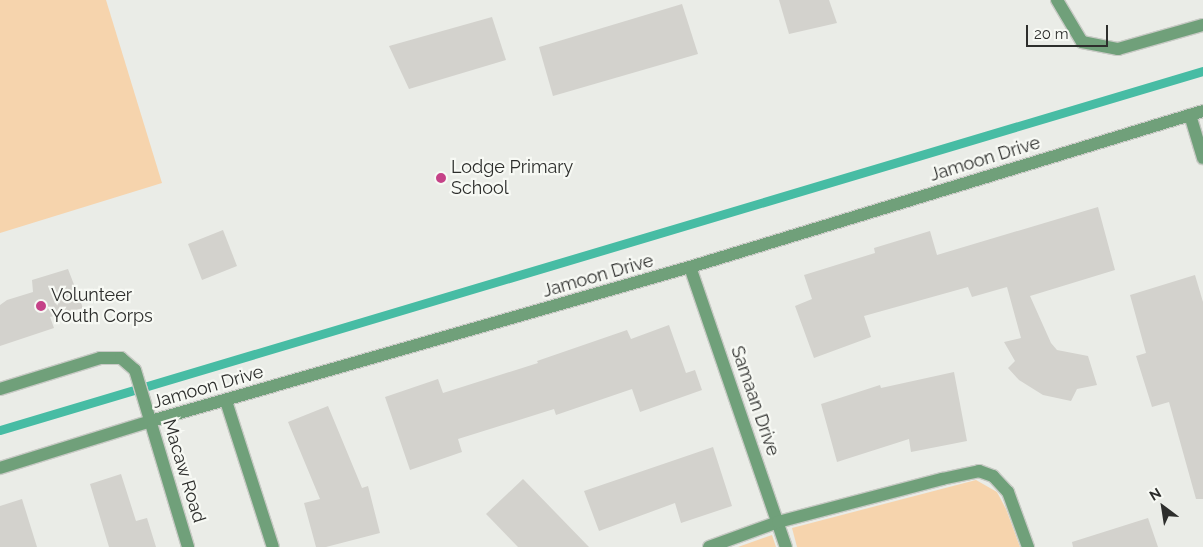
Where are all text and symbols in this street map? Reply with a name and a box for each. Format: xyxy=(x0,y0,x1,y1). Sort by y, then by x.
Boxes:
scale bar xyxy=(1028,15,1110,47)
text: 20 m xyxy=(1034,25,1069,43)
street label: Jamoon Drive xyxy=(927,132,1043,186)
place label: Lodge Primary School xyxy=(451,157,573,200)
marker: Lodge Primary School xyxy=(435,172,447,184)
street label: Jamoon Drive xyxy=(540,250,656,302)
place label: Volunteer Youth Corps xyxy=(51,285,153,328)
marker: Volunteer Youth Corps xyxy=(35,300,47,312)
street label: Samaan Drive xyxy=(726,343,784,459)
street label: Jamoon Drive xyxy=(150,361,266,413)
street label: Macaw Road xyxy=(158,417,210,525)
north arrow xyxy=(1138,482,1188,532)
text: N xyxy=(1147,485,1164,504)

